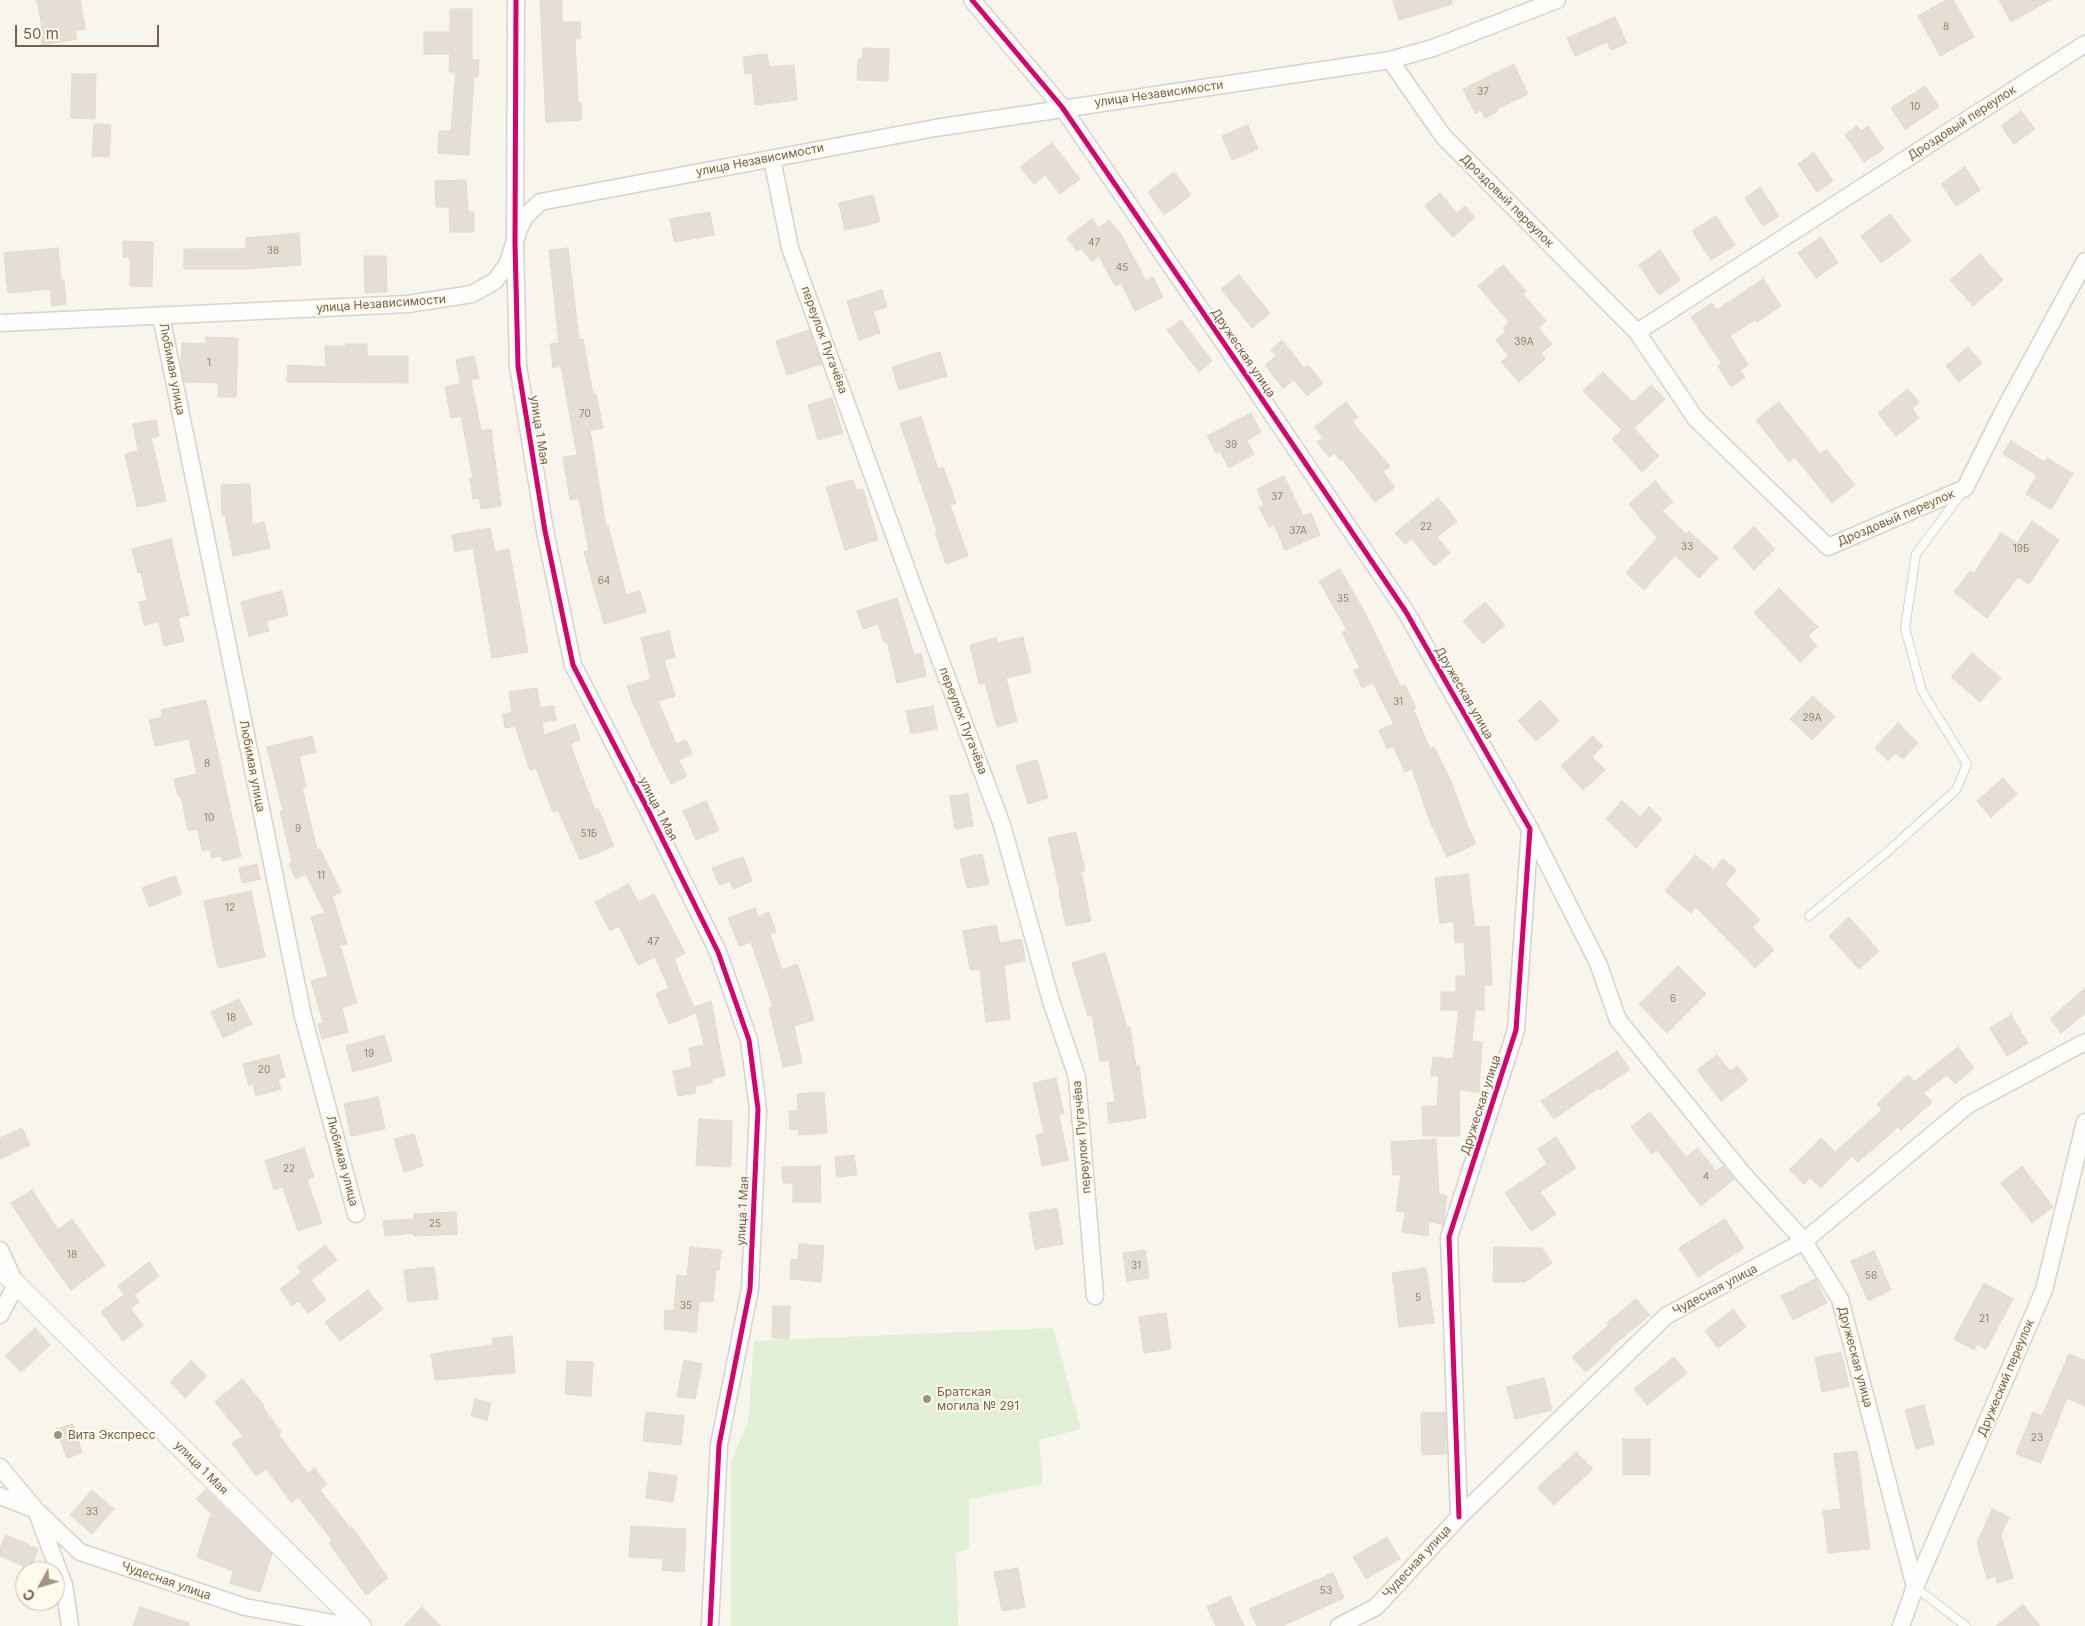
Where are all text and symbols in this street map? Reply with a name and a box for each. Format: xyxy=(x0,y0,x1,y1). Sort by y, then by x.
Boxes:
scale bar xyxy=(18,15,161,47)
house number: 8 xyxy=(1943,21,1949,33)
text: 50 m xyxy=(23,24,59,43)
street label: улица Независимости xyxy=(1094,78,1224,110)
street label: Дроздовый переулок xyxy=(1905,83,2019,163)
house number: 37 xyxy=(1477,86,1489,98)
house number: 10 xyxy=(1910,101,1920,113)
street label: улица Независимости xyxy=(695,141,825,179)
street label: Дроздовый переулок xyxy=(1457,151,1557,251)
house number: 47 xyxy=(1088,237,1100,249)
house number: 38 xyxy=(267,245,279,257)
house number: 45 xyxy=(1116,262,1128,274)
street label: переулок Пугачёва xyxy=(798,284,850,396)
street label: улица Независимости xyxy=(316,292,446,316)
street label: Дружеская улица xyxy=(1208,306,1278,400)
street label: Любимая улица xyxy=(156,322,188,416)
house number: 39А xyxy=(1514,336,1534,348)
house number: 1 xyxy=(207,357,211,369)
street label: улица 1 Мая xyxy=(526,394,552,466)
house number: 70 xyxy=(579,408,591,420)
house number: 39 xyxy=(1225,439,1237,451)
street label: Дроздовый переулок xyxy=(1835,487,1957,549)
house number: 37 xyxy=(1271,491,1283,503)
house number: 22 xyxy=(1420,521,1432,533)
house number: 37А xyxy=(1289,525,1307,537)
house number: 33 xyxy=(1681,541,1693,553)
house number: 19Б xyxy=(2013,543,2029,555)
house number: 64 xyxy=(598,575,610,587)
house number: 35 xyxy=(1337,593,1349,605)
street label: Дружеская улица xyxy=(1432,644,1496,742)
street label: переулок Пугачёва xyxy=(936,665,990,777)
house number: 31 xyxy=(1393,696,1403,708)
house number: 29А xyxy=(1802,712,1822,724)
street label: Любимая улица xyxy=(236,719,268,813)
house number: 8 xyxy=(204,758,210,770)
street label: улица 1 Мая xyxy=(636,775,680,843)
house number: 10 xyxy=(204,812,214,824)
house number: 9 xyxy=(295,823,301,835)
house number: 51Б xyxy=(581,828,597,840)
house number: 11 xyxy=(317,870,325,882)
house number: 12 xyxy=(225,902,235,914)
house number: 47 xyxy=(647,936,659,948)
house number: 6 xyxy=(1670,993,1676,1005)
house number: 18 xyxy=(226,1012,236,1024)
house number: 19 xyxy=(364,1048,374,1060)
street label: Дружеская улица xyxy=(1458,1053,1504,1157)
house number: 20 xyxy=(258,1064,270,1076)
street label: переулок Пугачёва xyxy=(1070,1080,1094,1194)
street label: Любимая улица xyxy=(323,1114,361,1208)
house number: 22 xyxy=(283,1163,295,1175)
house number: 4 xyxy=(1703,1171,1709,1183)
street label: улица 1 Мая xyxy=(734,1176,752,1246)
house number: 25 xyxy=(429,1218,441,1230)
house number: 18 xyxy=(67,1249,77,1261)
house number: 31 xyxy=(1131,1260,1141,1272)
street label: Чудесная улица xyxy=(1670,1262,1760,1318)
house number: 56 xyxy=(1865,1270,1877,1282)
house number: 5 xyxy=(1415,1292,1421,1304)
house number: 35 xyxy=(680,1300,692,1312)
street label: Дружеская улица xyxy=(1835,1305,1875,1409)
house number: 21 xyxy=(1979,1313,1989,1325)
street label: Дружеский переулок xyxy=(1975,1317,2037,1439)
place label: Братская могила № 291 xyxy=(937,1385,1019,1413)
marker: Братская могила № 291 xyxy=(921,1393,933,1405)
place label: Вита Экспресс xyxy=(68,1428,156,1442)
marker: Вита Экспресс xyxy=(52,1429,64,1441)
house number: 23 xyxy=(2031,1432,2043,1444)
street label: улица 1 Мая xyxy=(171,1438,231,1498)
house number: 33 xyxy=(86,1506,98,1518)
street label: Чудесная улица xyxy=(1380,1523,1454,1601)
street label: Чудесная улица xyxy=(119,1559,213,1603)
north arrow xyxy=(15,1561,65,1611)
house number: 53 xyxy=(1320,1585,1332,1597)
text: С xyxy=(19,1586,39,1605)

